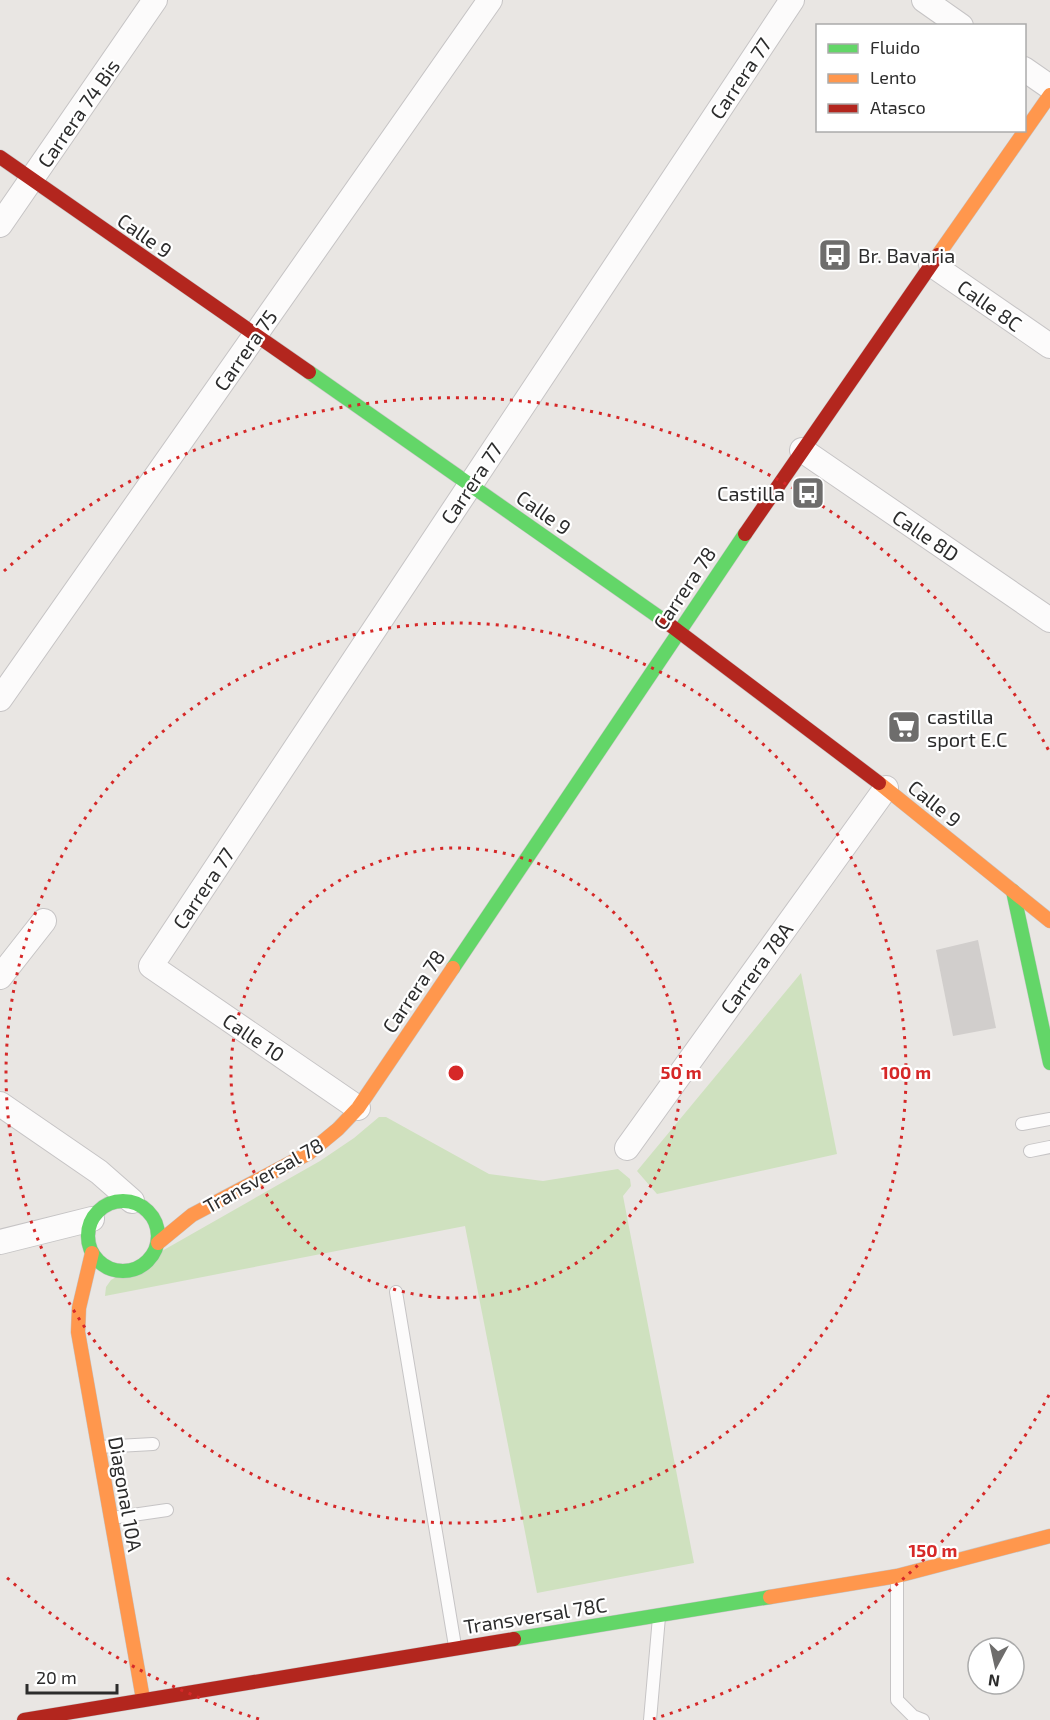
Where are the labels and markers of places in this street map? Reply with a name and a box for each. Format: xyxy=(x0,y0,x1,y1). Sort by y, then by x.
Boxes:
bus stop icon: Br. Bavaria xyxy=(817,237,853,273)
place label: Br. Bavaria xyxy=(858,243,955,267)
bus stop icon: Castilla xyxy=(790,475,826,511)
place label: Castilla xyxy=(717,481,785,505)
place label: castilla sport E.C xyxy=(927,704,1007,751)
supermarket icon: castilla sport E.C xyxy=(886,709,922,745)
centre of rings xyxy=(446,1063,466,1083)

